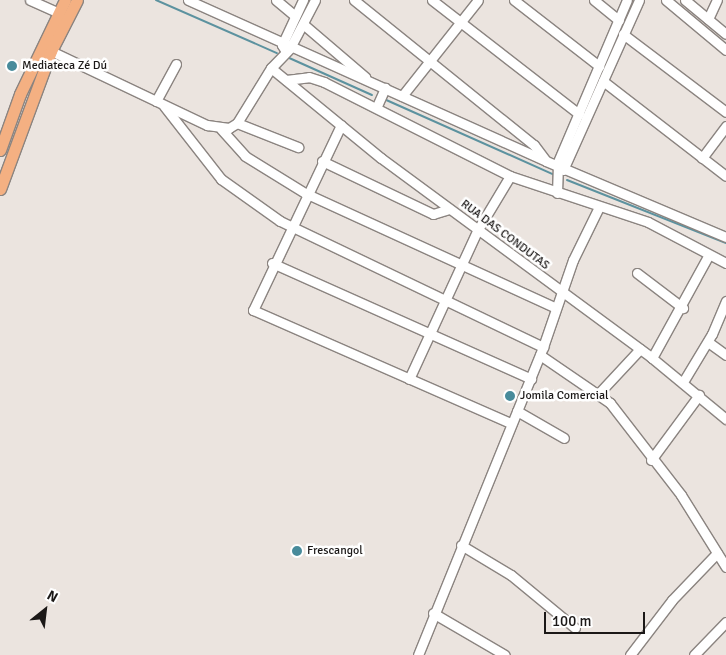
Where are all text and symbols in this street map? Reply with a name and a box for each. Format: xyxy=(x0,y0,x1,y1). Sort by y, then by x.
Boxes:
place label: Mediateca Zé Dú xyxy=(22,59,107,73)
marker: Mediateca Zé Dú xyxy=(6,60,18,72)
street label: RUA DAS CONDUTAS xyxy=(458,197,552,273)
place label: Jomila Comercial xyxy=(520,389,608,403)
marker: Jomila Comercial xyxy=(504,390,516,402)
place label: Frescangol xyxy=(307,544,363,558)
marker: Frescangol xyxy=(291,545,303,557)
north arrow xyxy=(20,585,70,635)
text: N xyxy=(44,587,61,606)
scale bar xyxy=(546,602,647,634)
text: 100 m xyxy=(552,612,592,630)

